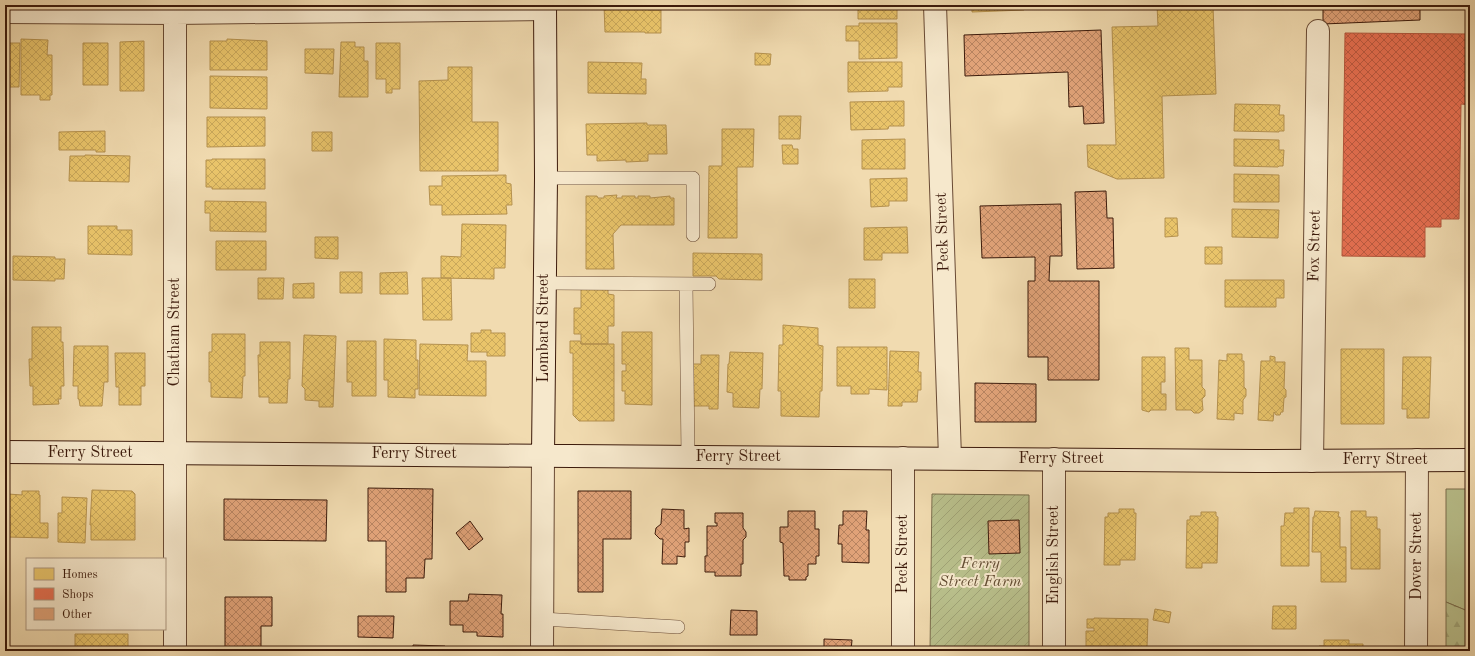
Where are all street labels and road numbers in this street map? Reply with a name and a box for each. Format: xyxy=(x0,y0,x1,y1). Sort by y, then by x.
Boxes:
street label: Peck Street xyxy=(934,192,952,272)
street label: Fox Street xyxy=(1306,209,1324,282)
street label: Lombard Street xyxy=(536,273,552,383)
street label: Chatham Street xyxy=(167,277,183,387)
street label: Ferry Street xyxy=(47,445,133,461)
street label: Ferry Street xyxy=(371,446,457,462)
street label: Ferry Street xyxy=(695,449,781,465)
street label: Ferry Street xyxy=(1018,451,1104,467)
street label: Ferry Street xyxy=(1342,452,1428,468)
street label: English Street xyxy=(1046,505,1062,605)
street label: Dover Street xyxy=(1409,511,1425,600)
street label: Peck Street xyxy=(895,514,911,594)

